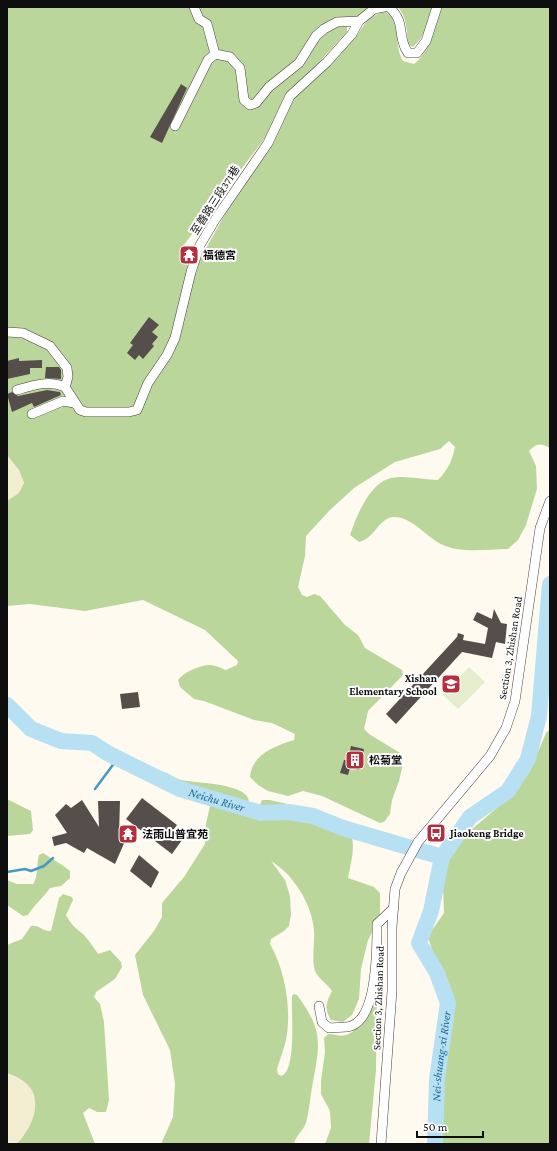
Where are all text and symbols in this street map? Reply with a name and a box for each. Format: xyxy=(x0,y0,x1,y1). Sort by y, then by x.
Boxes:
street label: 至善路三段371巷 xyxy=(188,163,242,237)
temple icon: 福德宮 xyxy=(178,244,200,266)
place label: 福德宮 xyxy=(203,249,236,261)
street label: Section 3, Zhishan Road xyxy=(496,595,525,701)
place label: Xishan Elementary School xyxy=(349,672,438,697)
school or university icon: Xishan Elementary School xyxy=(440,673,462,695)
building icon: 松菊堂 xyxy=(344,749,366,771)
place label: 松菊堂 xyxy=(369,754,402,766)
water label: Neichu River xyxy=(187,785,247,815)
bus stop icon: Jiaokeng Bridge xyxy=(425,822,447,844)
temple icon: 法雨山普宜苑 xyxy=(117,823,139,845)
place label: Jiaokeng Bridge xyxy=(449,827,524,839)
place label: 法雨山普宜苑 xyxy=(142,828,208,840)
street label: Section 3, Zhishan Road xyxy=(370,945,387,1050)
water label: Nei-shuang-xi River xyxy=(429,1009,454,1102)
scale bar xyxy=(417,1113,483,1139)
text: 50 m xyxy=(423,1120,448,1134)

